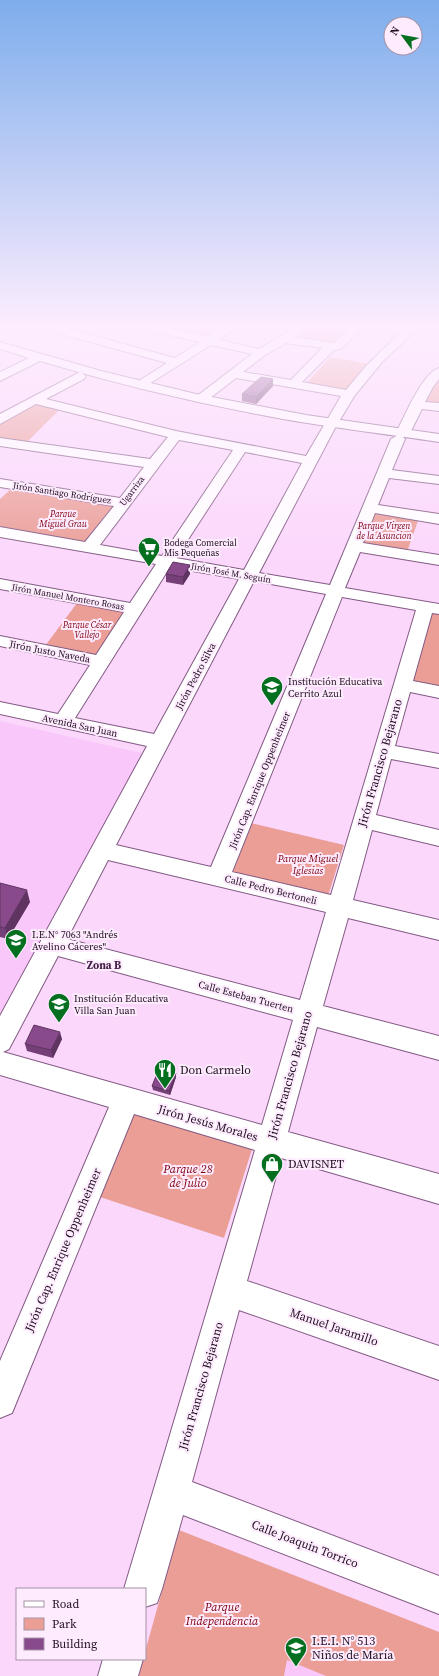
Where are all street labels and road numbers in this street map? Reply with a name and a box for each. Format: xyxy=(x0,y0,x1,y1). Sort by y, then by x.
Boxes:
street label: Ugarriza xyxy=(117,473,147,508)
street label: Jirón Santiago Rodríguez xyxy=(11,479,112,507)
street label: Jirón José M. Seguín xyxy=(189,560,272,586)
street label: Jirón Manuel Montero Rosas xyxy=(10,581,125,613)
street label: Jirón Justo Naveda xyxy=(7,637,92,666)
street label: Jirón Pedro Silva xyxy=(172,640,219,713)
street label: Jirón Francisco Bejarano xyxy=(354,697,406,830)
street label: Jirón Cap. Enrique Oppenheimer xyxy=(226,709,293,852)
street label: Avenida San Juan xyxy=(41,711,119,740)
street label: Calle Pedro Bertoneli xyxy=(223,872,318,907)
street label: Calle Esteban Tuerten xyxy=(197,978,295,1015)
street label: Jirón Francisco Bejarano xyxy=(264,1009,316,1142)
street label: Jirón Jesús Morales xyxy=(155,1101,260,1145)
street label: Jirón Cap. Enrique Oppenheimer xyxy=(21,1166,105,1335)
street label: Manuel Jaramillo xyxy=(288,1304,381,1350)
street label: Jirón Francisco Bejarano xyxy=(175,1320,227,1453)
street label: Calle Joaquin Torrico xyxy=(249,1516,361,1572)

